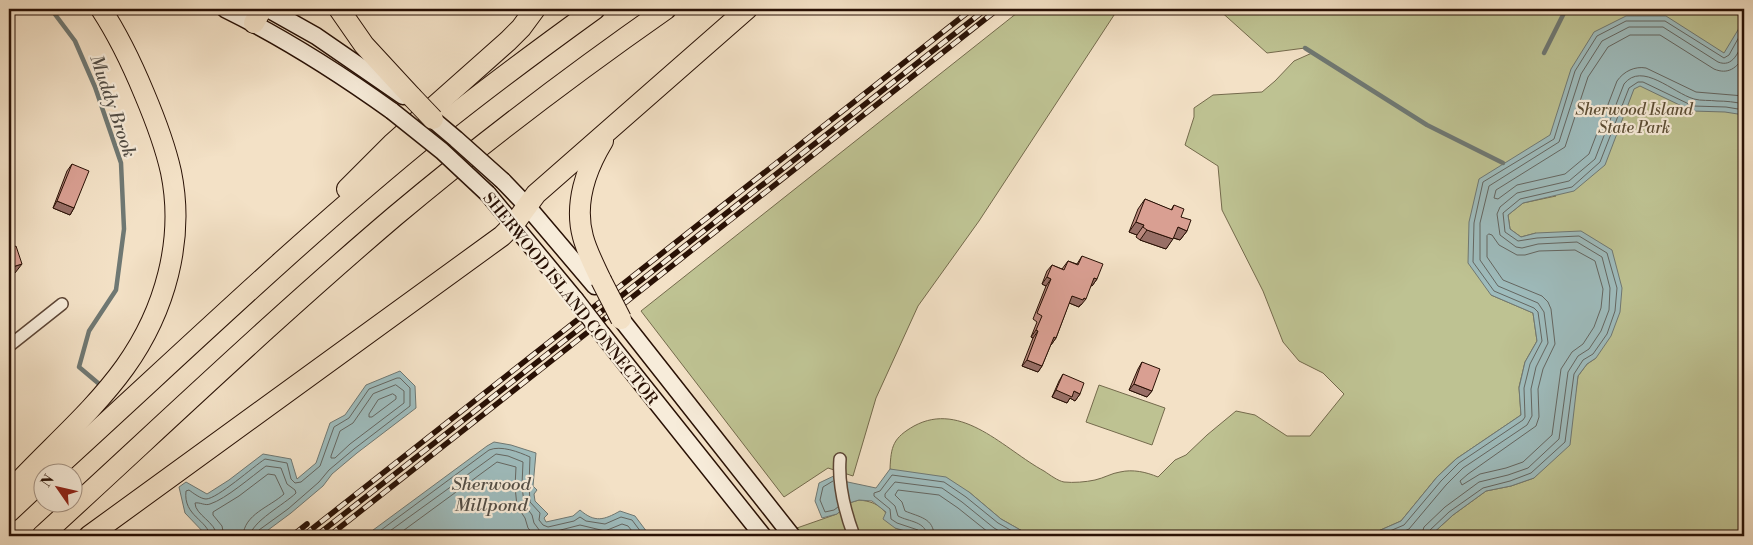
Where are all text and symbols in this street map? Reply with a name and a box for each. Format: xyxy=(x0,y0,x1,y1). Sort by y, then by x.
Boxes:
water label: Muddy Brook xyxy=(84,52,141,160)
park label: Sherwood Island State Park xyxy=(1575,100,1694,138)
street label: SHERWOOD ISLAND CONNECTOR xyxy=(478,189,663,409)
north arrow xyxy=(32,462,82,512)
text: N xyxy=(37,472,59,491)
water label: Sherwood Millpond xyxy=(451,473,532,517)

